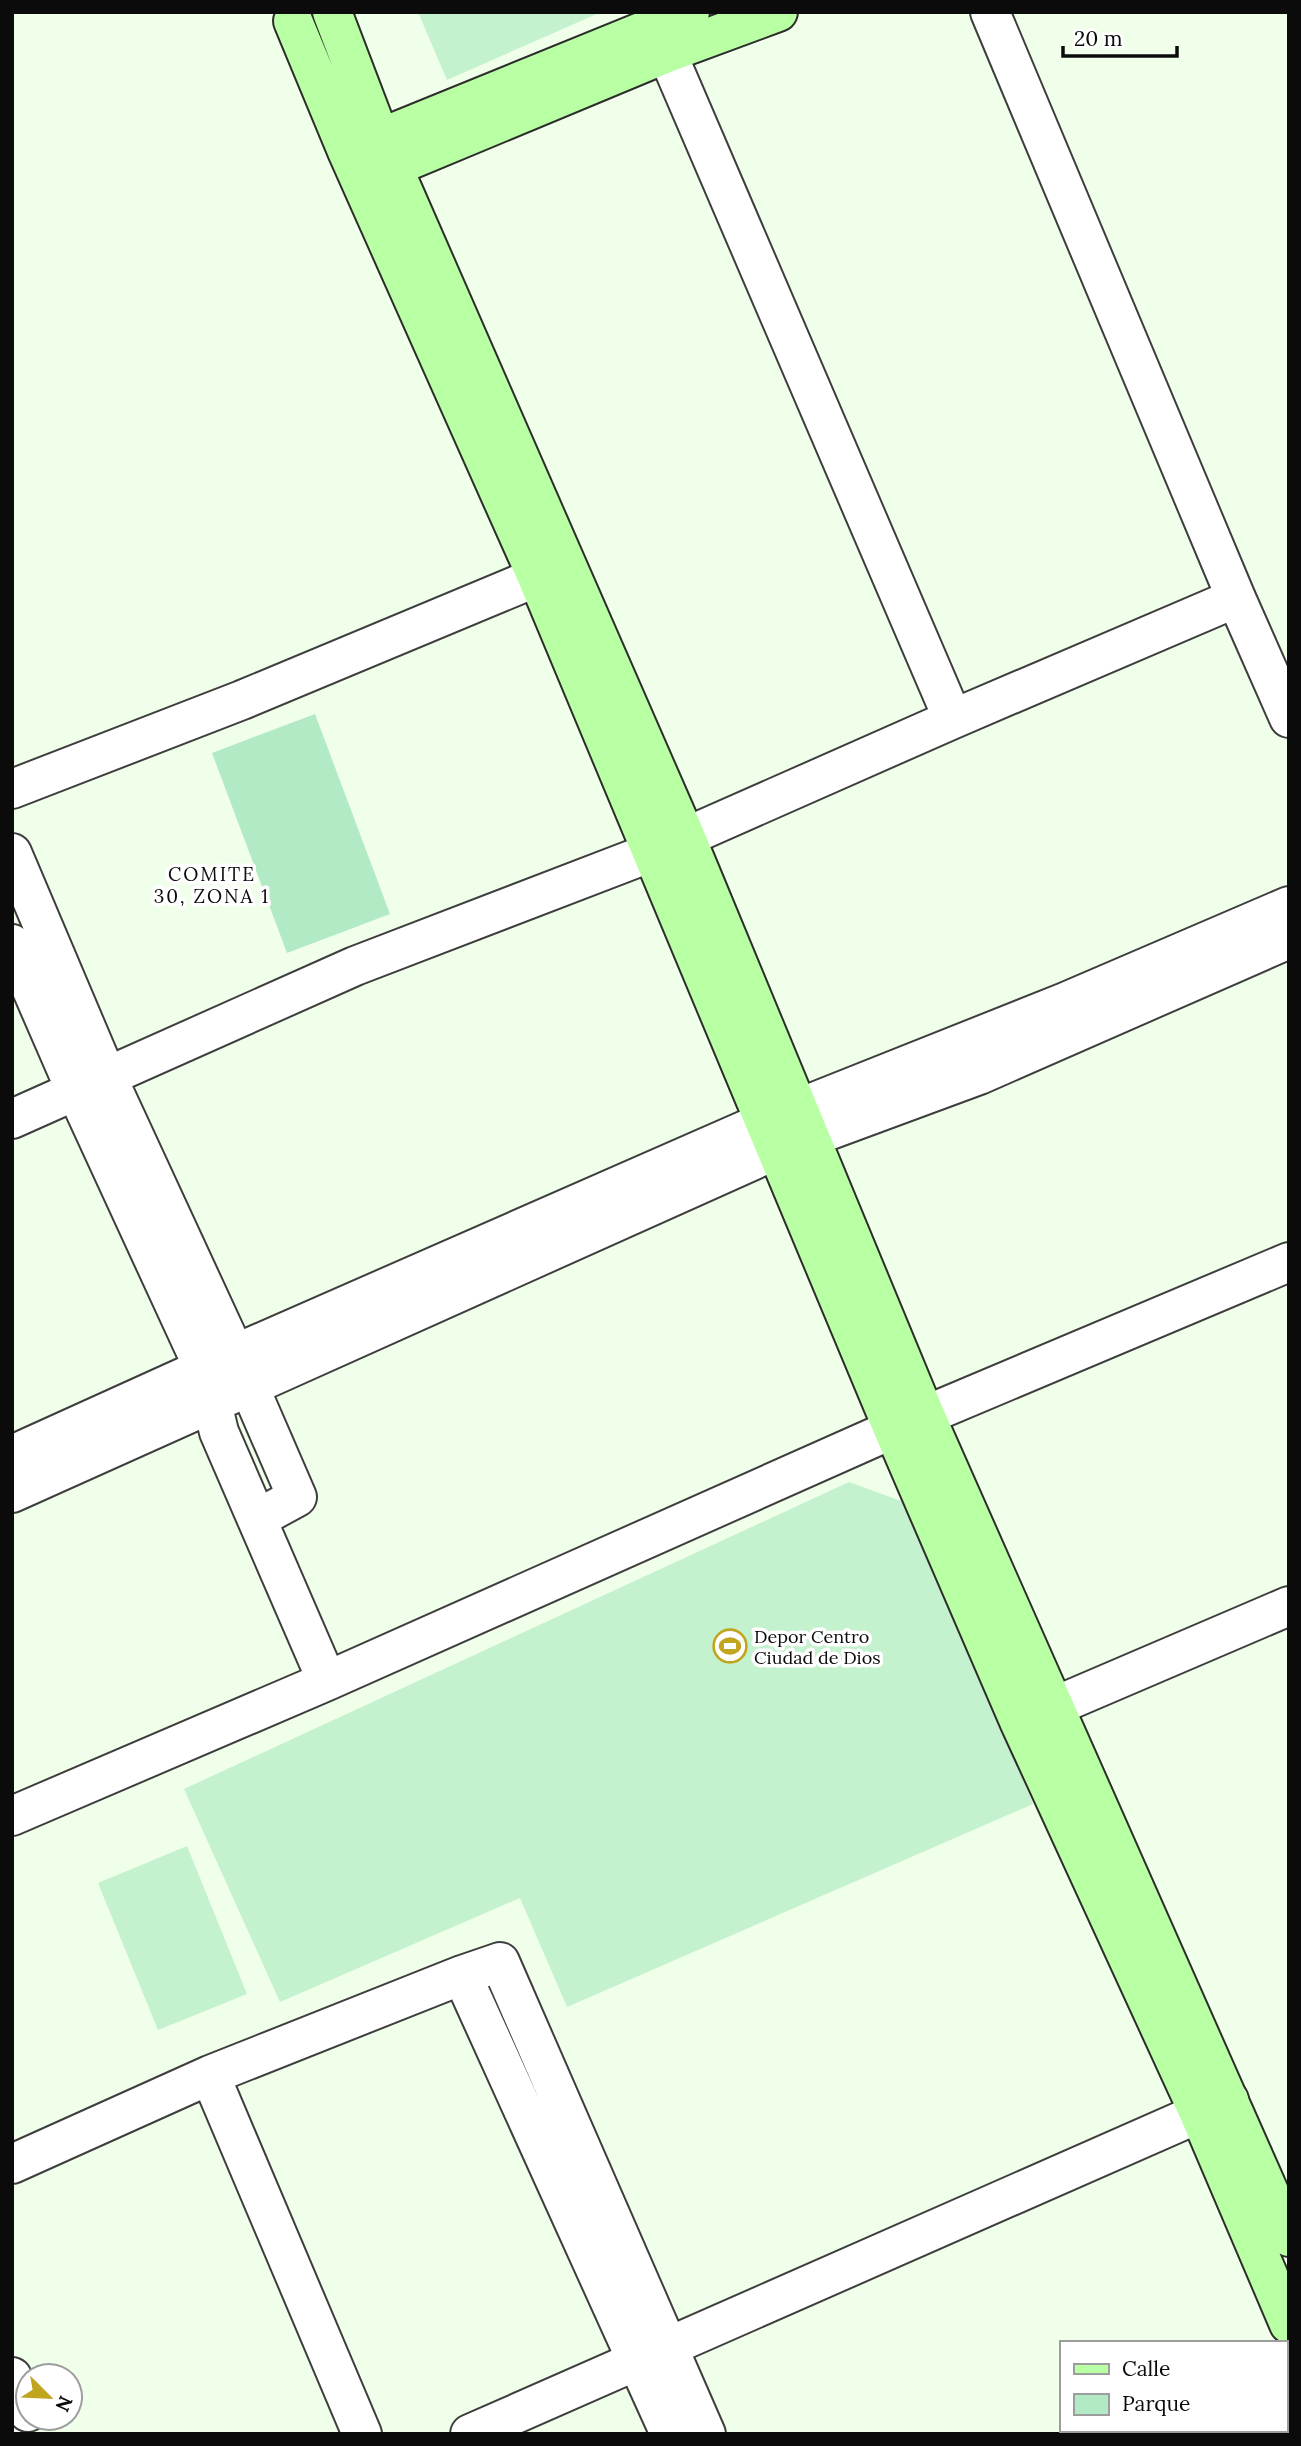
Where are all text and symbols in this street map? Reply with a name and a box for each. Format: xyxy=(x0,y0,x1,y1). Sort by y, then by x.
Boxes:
scale bar xyxy=(1063,14,1177,58)
text: 20 m xyxy=(1074,25,1123,52)
district label: COMITE 30, ZONA 1 xyxy=(154,862,270,908)
place label: Depor Centro Ciudad de Dios xyxy=(754,1625,881,1669)
sports icon: Depor Centro Ciudad de Dios xyxy=(711,1627,749,1665)
legend xyxy=(1060,2341,1287,2432)
text: Calle xyxy=(1122,2355,1170,2382)
north arrow xyxy=(14,2362,84,2432)
text: Parque xyxy=(1122,2390,1190,2417)
text: N xyxy=(50,2392,78,2416)

